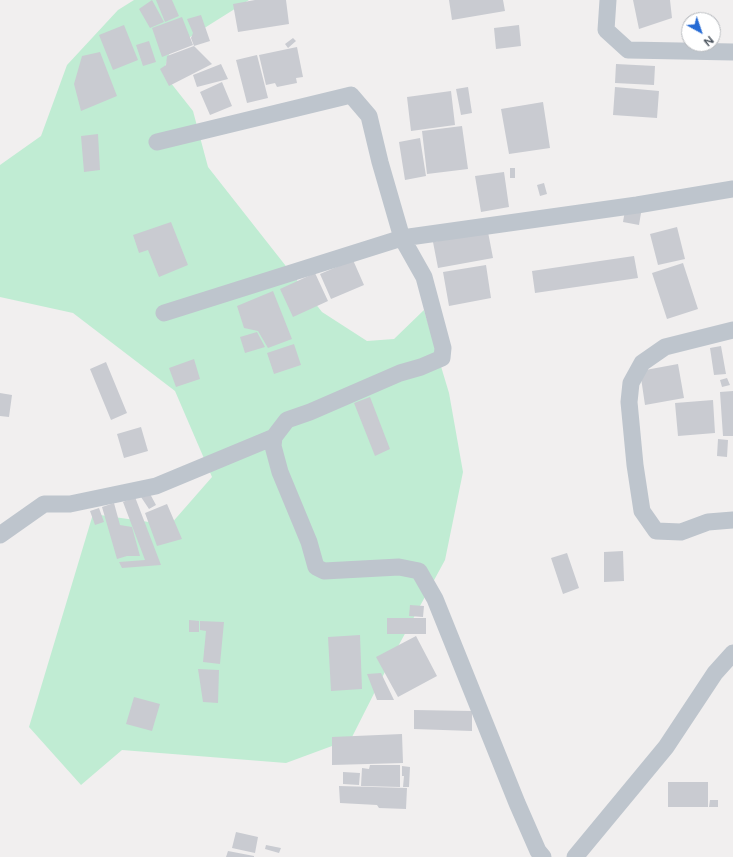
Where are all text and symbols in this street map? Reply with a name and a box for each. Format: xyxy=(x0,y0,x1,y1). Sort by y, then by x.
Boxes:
north arrow xyxy=(681,12,721,52)
text: N xyxy=(701,33,716,49)

